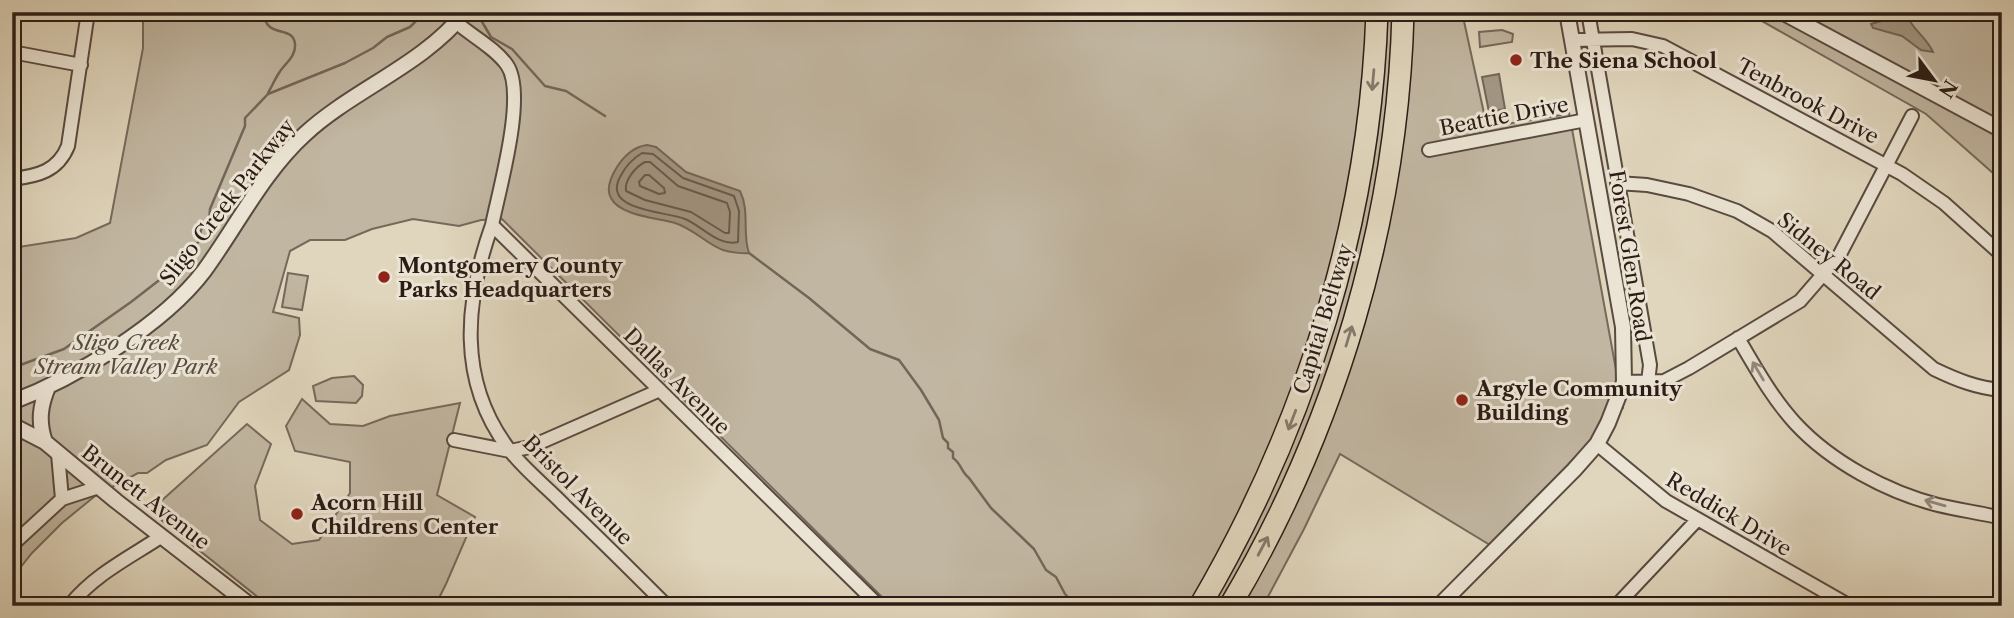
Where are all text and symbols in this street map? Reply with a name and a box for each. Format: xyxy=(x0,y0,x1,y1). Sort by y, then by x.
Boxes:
north arrow xyxy=(1898,46,1968,116)
place label: The Siena School xyxy=(1530,48,1717,73)
marker: The Siena School xyxy=(1508,52,1524,68)
street label: Tenbrook Drive xyxy=(1733,53,1883,149)
one-way arrow xyxy=(1366,69,1379,91)
text: N xyxy=(1934,76,1962,102)
street label: Beattie Drive xyxy=(1437,91,1571,141)
street label: Sligo Creek Parkway xyxy=(154,114,300,290)
street label: Forest Glen Road xyxy=(1604,168,1656,344)
street label: Sidney Road xyxy=(1773,207,1886,305)
street label: Capital Beltway xyxy=(1288,240,1358,397)
place label: Montgomery County Parks Headquarters xyxy=(398,253,623,302)
marker: Montgomery County Parks Headquarters xyxy=(376,269,392,285)
street label: Dallas Avenue xyxy=(619,323,735,439)
one-way arrow xyxy=(1343,325,1356,347)
park label: Sligo Creek Stream Valley Park xyxy=(32,330,218,379)
one-way arrow xyxy=(1750,361,1764,381)
place label: Argyle Community Building xyxy=(1475,376,1683,425)
marker: Argyle Community Building xyxy=(1454,392,1470,408)
one-way arrow xyxy=(1284,408,1297,430)
street label: Bristol Avenue xyxy=(518,430,638,550)
street label: Brunett Avenue xyxy=(77,439,215,555)
street label: Reddick Drive xyxy=(1662,467,1796,561)
place label: Acorn Hill Childrens Center xyxy=(310,490,499,539)
one-way arrow xyxy=(1924,496,1946,509)
marker: Acorn Hill Childrens Center xyxy=(289,506,305,522)
one-way arrow xyxy=(1257,536,1271,557)

